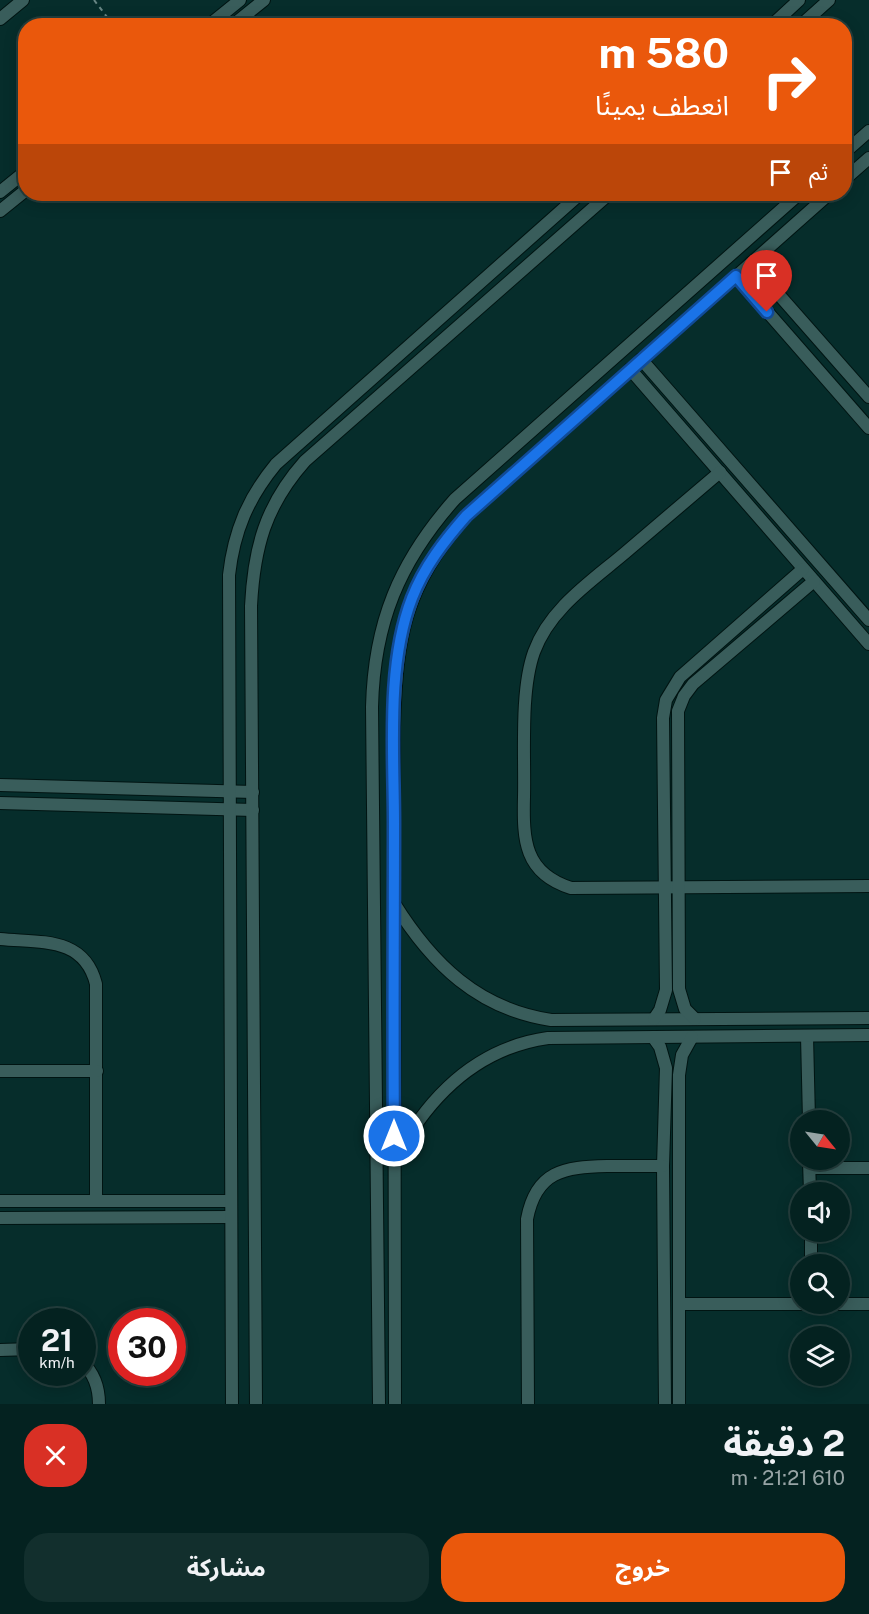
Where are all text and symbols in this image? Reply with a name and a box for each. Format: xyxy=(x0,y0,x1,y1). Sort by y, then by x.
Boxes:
text: 580 m xyxy=(598,28,729,77)
icon: right xyxy=(750,42,828,120)
text: انعطف يمينًا xyxy=(595,89,729,121)
icon: arrive xyxy=(764,156,797,189)
text: ثم xyxy=(809,159,828,185)
pin xyxy=(741,250,792,312)
icon: arrive xyxy=(750,259,783,292)
position arrow xyxy=(362,1104,426,1168)
north arrow xyxy=(790,1110,850,1170)
map controls xyxy=(790,1110,850,1386)
button: sound xyxy=(790,1182,850,1242)
button: search xyxy=(790,1254,850,1314)
speed limit sign: 30 xyxy=(108,1308,186,1386)
text: 21 xyxy=(41,1322,73,1358)
button: layers xyxy=(790,1326,850,1386)
text: km/h xyxy=(39,1354,75,1371)
text: 2 دقيقة xyxy=(723,1422,845,1464)
button: close xyxy=(24,1424,87,1487)
text: 610 m · 21:21 xyxy=(731,1466,845,1490)
button: مشاركة xyxy=(24,1533,429,1602)
button: خروج xyxy=(441,1533,845,1602)

